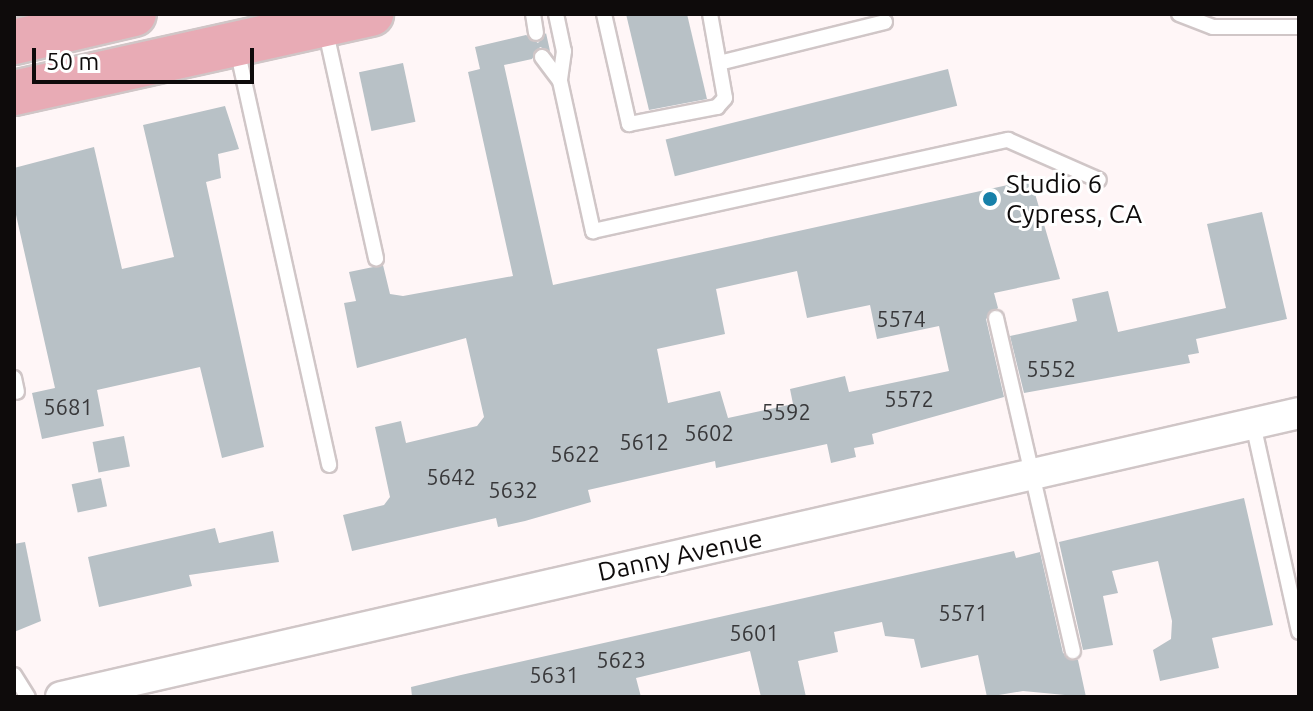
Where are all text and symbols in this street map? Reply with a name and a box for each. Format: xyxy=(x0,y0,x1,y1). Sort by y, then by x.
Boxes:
scale bar xyxy=(36,32,258,82)
text: 50 m xyxy=(46,48,99,75)
place label: Studio 6 Cypress, CA xyxy=(1006,168,1142,230)
marker: Studio 6 Cypress, CA xyxy=(981,190,999,208)
house number: 5574 xyxy=(876,306,926,332)
house number: 5552 xyxy=(1026,356,1076,382)
house number: 5572 xyxy=(884,386,934,412)
house number: 5681 xyxy=(43,394,93,420)
house number: 5592 xyxy=(761,399,811,425)
house number: 5602 xyxy=(684,420,734,446)
house number: 5612 xyxy=(619,429,669,455)
house number: 5622 xyxy=(550,441,600,467)
house number: 5642 xyxy=(426,464,476,490)
house number: 5632 xyxy=(488,477,538,503)
street label: Danny Avenue xyxy=(595,522,765,588)
house number: 5571 xyxy=(938,600,988,626)
house number: 5601 xyxy=(729,620,779,646)
house number: 5623 xyxy=(596,647,646,673)
house number: 5631 xyxy=(529,662,579,688)

